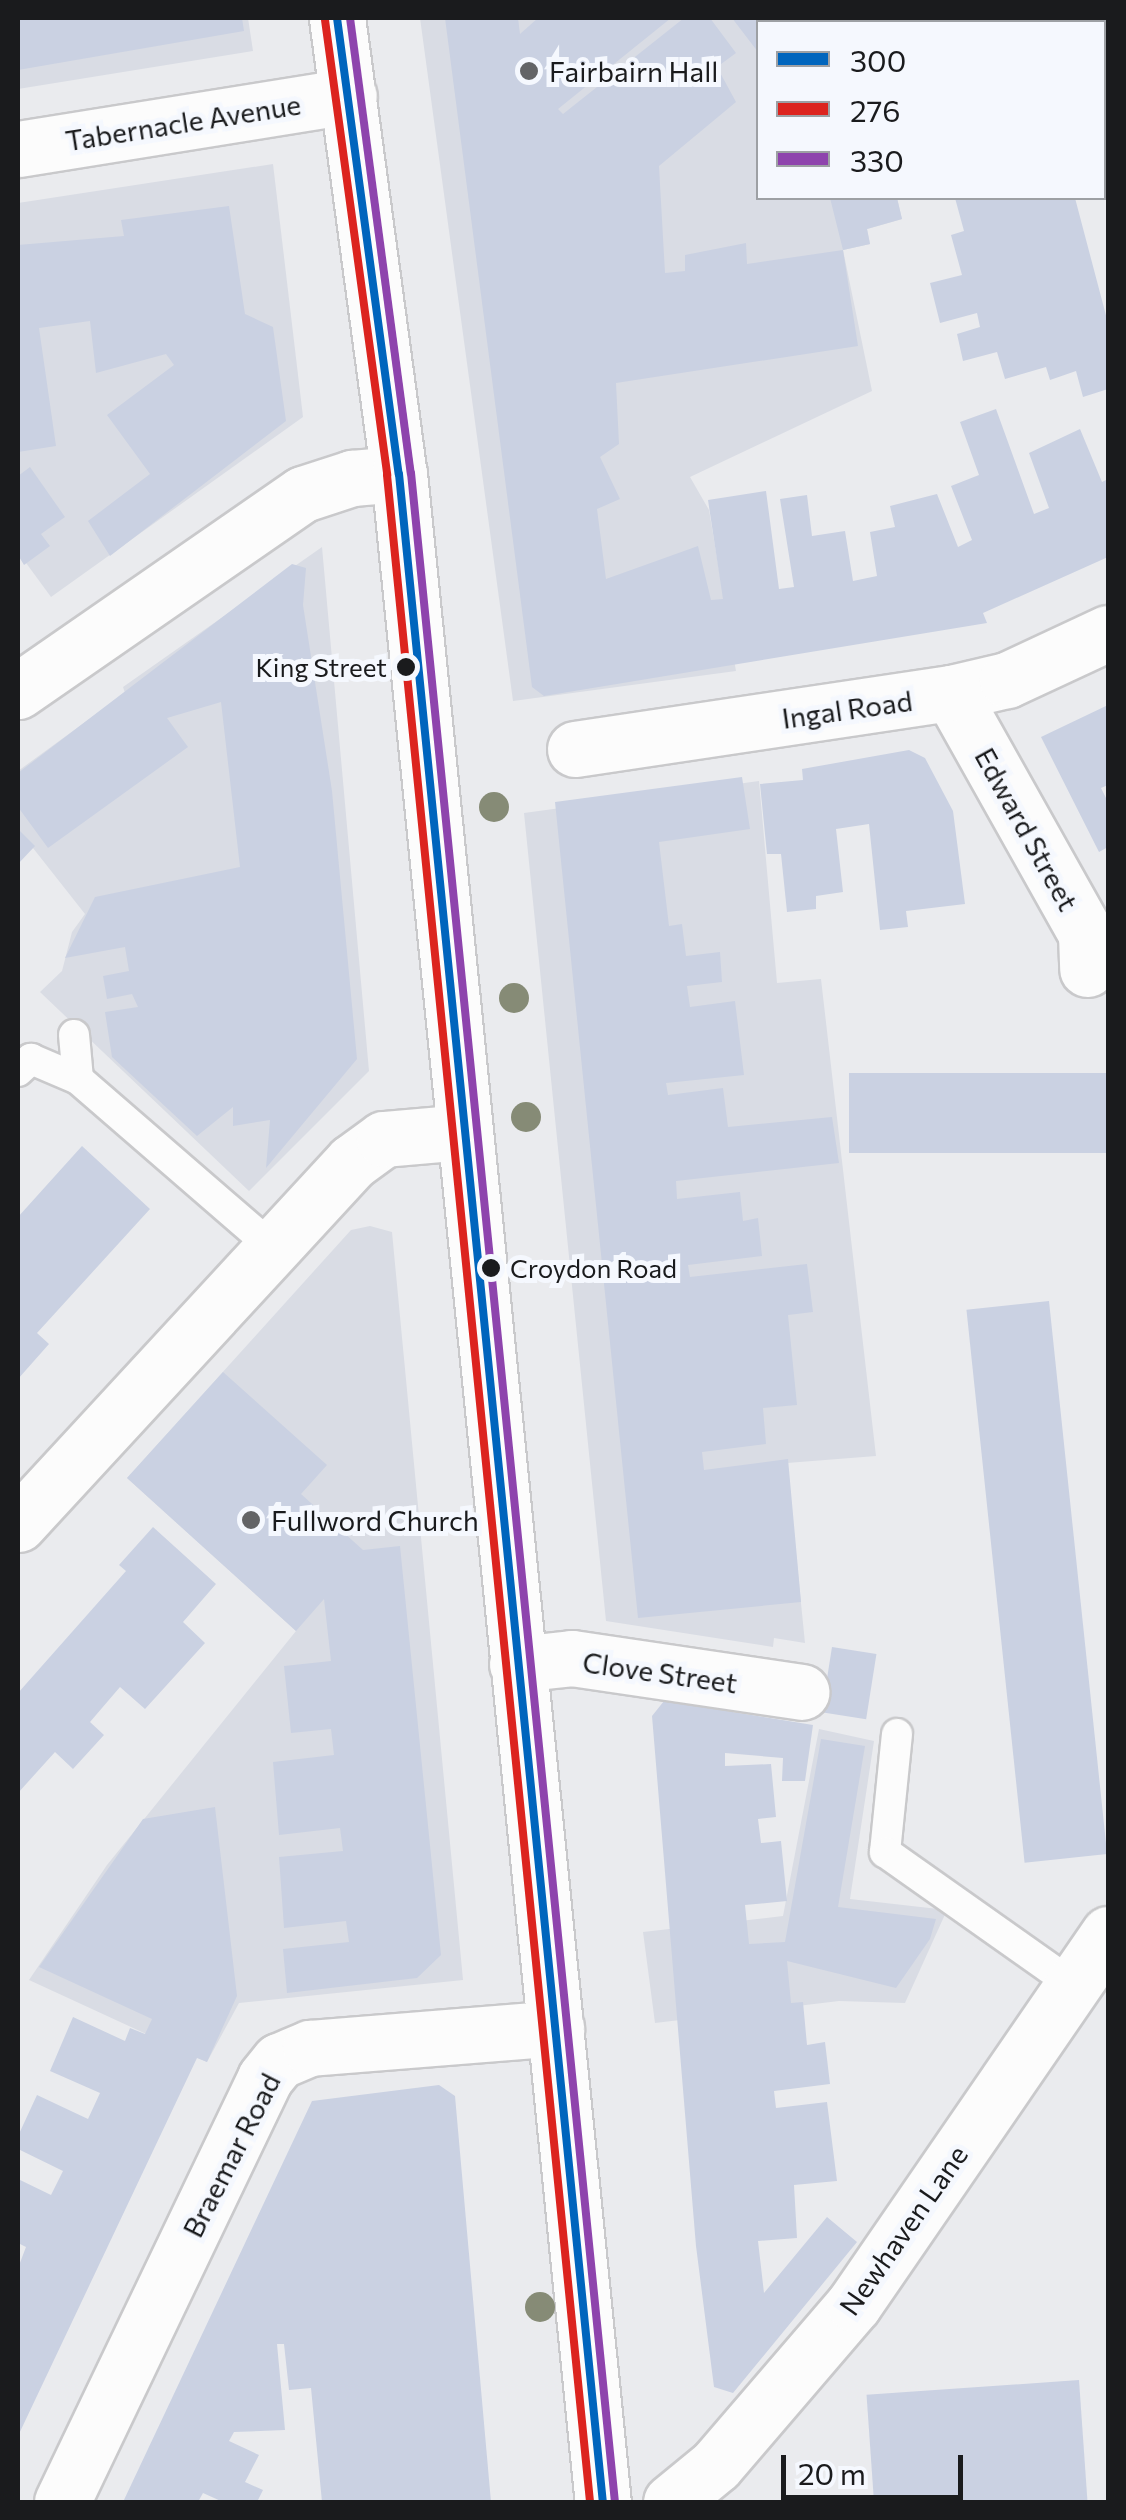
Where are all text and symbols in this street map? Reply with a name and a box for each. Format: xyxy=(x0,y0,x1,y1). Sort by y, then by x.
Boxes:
legend xyxy=(756,20,1106,200)
text: 300 xyxy=(850,41,906,78)
place label: Fairbairn Hall xyxy=(549,54,718,88)
marker: Fairbairn Hall xyxy=(518,60,540,82)
street label: Tabernacle Avenue xyxy=(63,87,303,157)
text: 276 xyxy=(850,91,901,128)
text: 330 xyxy=(850,141,904,178)
place label: King Street xyxy=(255,651,387,683)
marker: King Street xyxy=(396,657,416,677)
street label: Ingal Road xyxy=(780,683,914,735)
street label: Edward Street xyxy=(968,742,1086,916)
place label: Croydon Road xyxy=(510,1252,677,1284)
marker: Croydon Road xyxy=(481,1258,501,1278)
place label: Fullword Church xyxy=(271,1503,479,1537)
marker: Fullword Church xyxy=(240,1509,262,1531)
street label: Clove Street xyxy=(581,1645,739,1699)
street label: Braemar Road xyxy=(175,2067,287,2243)
street label: Newhaven Lane xyxy=(832,2139,974,2321)
scale bar xyxy=(786,2435,968,2497)
text: 20 m xyxy=(798,2454,866,2491)

